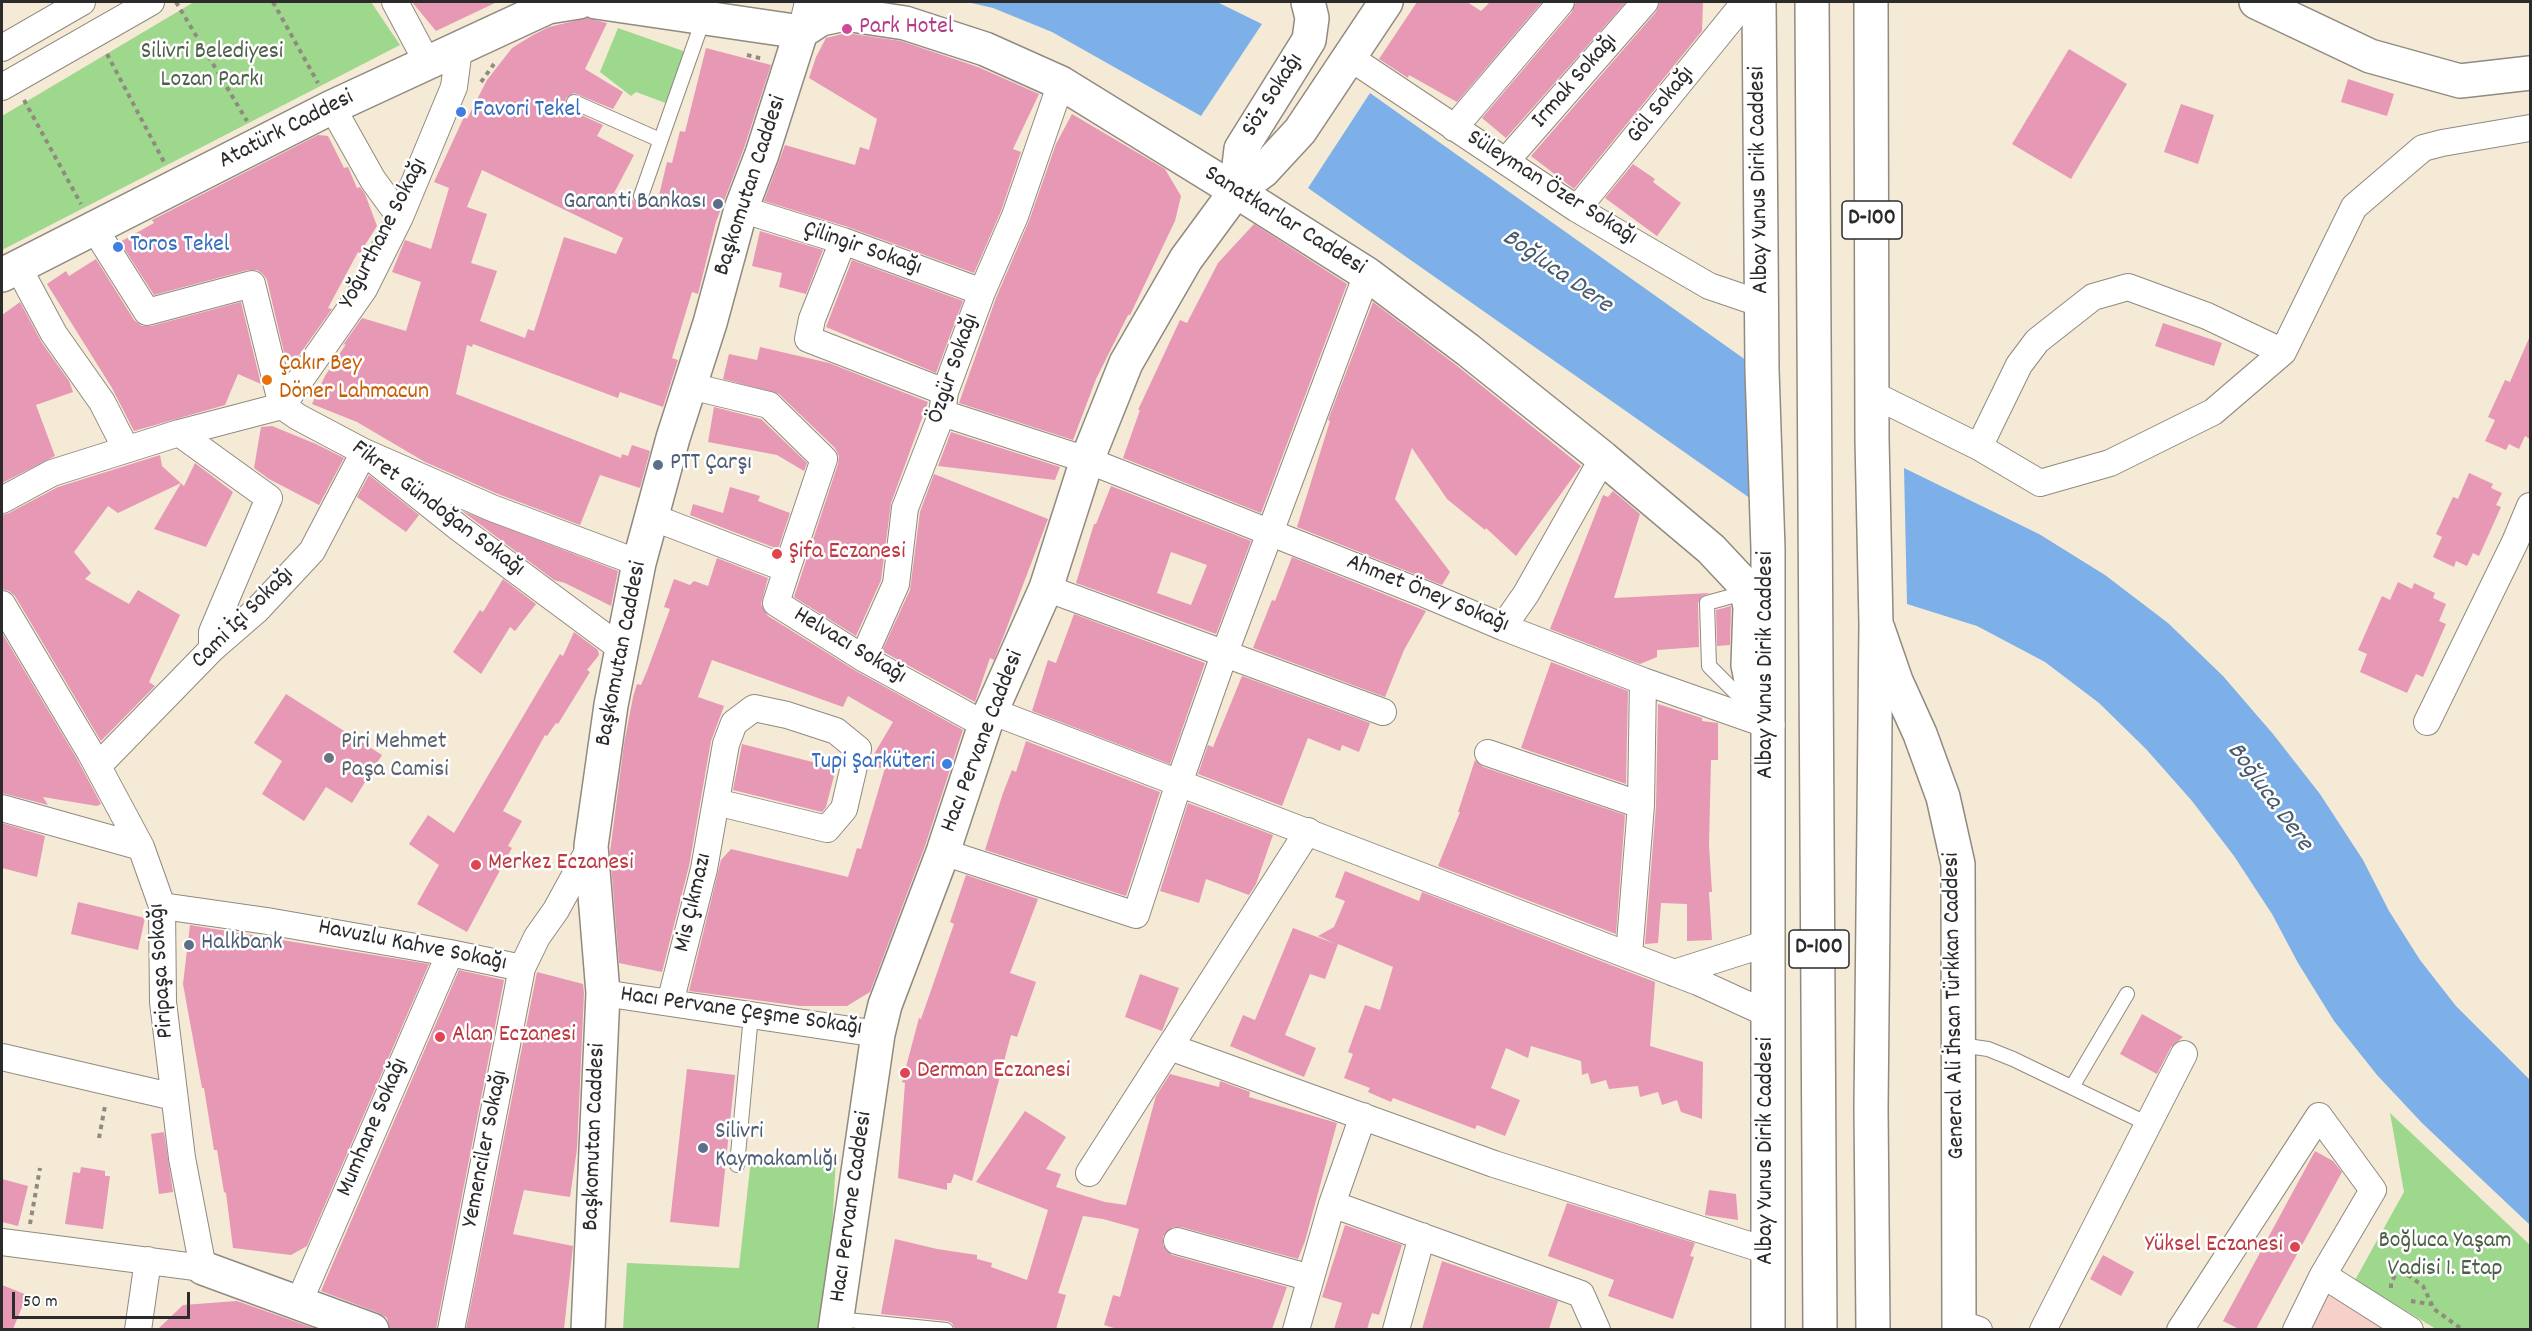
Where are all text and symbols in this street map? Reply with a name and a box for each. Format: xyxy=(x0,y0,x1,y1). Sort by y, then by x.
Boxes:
place label: Park Hotel xyxy=(859,15,953,43)
marker: Park Hotel xyxy=(840,22,854,36)
street label: Irmak Sokağı xyxy=(1527,29,1625,135)
park label: Silivri Belediyesi Lozan Parkı xyxy=(141,40,283,96)
street label: Söz Sokağı xyxy=(1237,49,1311,143)
street label: Göl Sokağı xyxy=(1622,61,1702,151)
street label: Albay Yunus Dirik Caddesi xyxy=(1745,66,1777,294)
street label: Atatürk Caddesi xyxy=(215,85,359,177)
street label: Başkomutan Caddesi xyxy=(709,92,795,280)
place label: Favori Tekel xyxy=(473,98,581,126)
marker: Favori Tekel xyxy=(454,105,468,119)
street label: Süleyman Özer Sokağı xyxy=(1460,125,1642,253)
street label: Yoğurthane Sokağı xyxy=(335,154,435,314)
street label: Sanatkarlar Caddesi xyxy=(1198,161,1370,283)
place label: Garanti Bankası xyxy=(563,190,706,218)
marker: Garanti Bankası xyxy=(711,197,725,211)
road number: D-100 xyxy=(1842,201,1902,239)
street label: Çilingir Sokağı xyxy=(799,216,925,284)
water label: Boğluca Dere xyxy=(1495,224,1617,322)
place label: Toros Tekel xyxy=(130,233,230,261)
marker: Toros Tekel xyxy=(111,240,125,254)
street label: Özgür Sokağı xyxy=(923,310,987,428)
place label: Çakır Bey Döner Lahmacun xyxy=(279,352,429,408)
marker: Çakır Bey Döner Lahmacun xyxy=(260,373,274,387)
street label: Fikret Gündoğan Sokağı xyxy=(345,435,529,585)
place label: PTT Çarşı xyxy=(670,451,752,479)
marker: PTT Çarşı xyxy=(651,458,665,472)
place label: Şifa Eczanesi xyxy=(789,540,906,568)
marker: Şifa Eczanesi xyxy=(770,547,784,561)
street label: Ahmet Öney Sokağı xyxy=(1342,549,1512,641)
street label: Albay Yunus Dirik Caddesi xyxy=(1754,551,1782,779)
street label: Başkomutan Caddesi xyxy=(591,559,655,749)
street label: Cami İçi Sokağı xyxy=(187,562,301,676)
street label: Helvacı Sokağı xyxy=(787,602,911,692)
street label: Hacı Pervane Caddesi xyxy=(936,647,1032,837)
place label: Piri Mehmet Paşa Camisi xyxy=(341,730,449,786)
water label: Boğluca Dere xyxy=(2218,737,2318,859)
place label: Tupi Şarküteri xyxy=(811,750,935,778)
marker: Piri Mehmet Paşa Camisi xyxy=(322,751,336,765)
marker: Tupi Şarküteri xyxy=(940,757,954,771)
place label: Merkez Eczanesi xyxy=(488,851,634,879)
street label: Mis Çıkmazı xyxy=(670,851,720,955)
street label: General Ali İhsan Türkkan Caddesi xyxy=(1939,852,1973,1160)
marker: Merkez Eczanesi xyxy=(469,858,483,872)
street label: Piripaşa Sokağı xyxy=(144,903,182,1039)
street label: Havuzlu Kahve Sokağı xyxy=(315,915,509,979)
road number: D-100 xyxy=(1789,930,1849,968)
place label: Halkbank xyxy=(201,931,283,959)
marker: Halkbank xyxy=(182,938,196,952)
street label: Hacı Pervane Çeşme Sokağı xyxy=(618,982,864,1044)
place label: Alan Eczanesi xyxy=(452,1023,576,1051)
marker: Alan Eczanesi xyxy=(433,1030,447,1044)
street label: Albay Yunus Dirik Caddesi xyxy=(1754,1037,1782,1265)
street label: Başkomutan Caddesi xyxy=(578,1043,614,1231)
street label: Mumhane Sokağı xyxy=(332,1054,416,1202)
place label: Derman Eczanesi xyxy=(917,1059,1070,1087)
marker: Derman Eczanesi xyxy=(898,1066,912,1080)
street label: Yemenciler Sokağı xyxy=(458,1068,516,1230)
street label: Hacı Pervane Caddesi xyxy=(825,1110,881,1304)
place label: Silivri Kaymakamlığı xyxy=(715,1120,837,1176)
marker: Silivri Kaymakamlığı xyxy=(696,1141,710,1155)
park label: Boğluca Yaşam Vadisi 1. Etap xyxy=(2378,1229,2512,1285)
place label: Yüksel Eczanesi xyxy=(2145,1233,2283,1261)
marker: Yüksel Eczanesi xyxy=(2288,1240,2302,1254)
scale bar xyxy=(15,1280,194,1318)
text: 50 m xyxy=(23,1290,58,1315)

